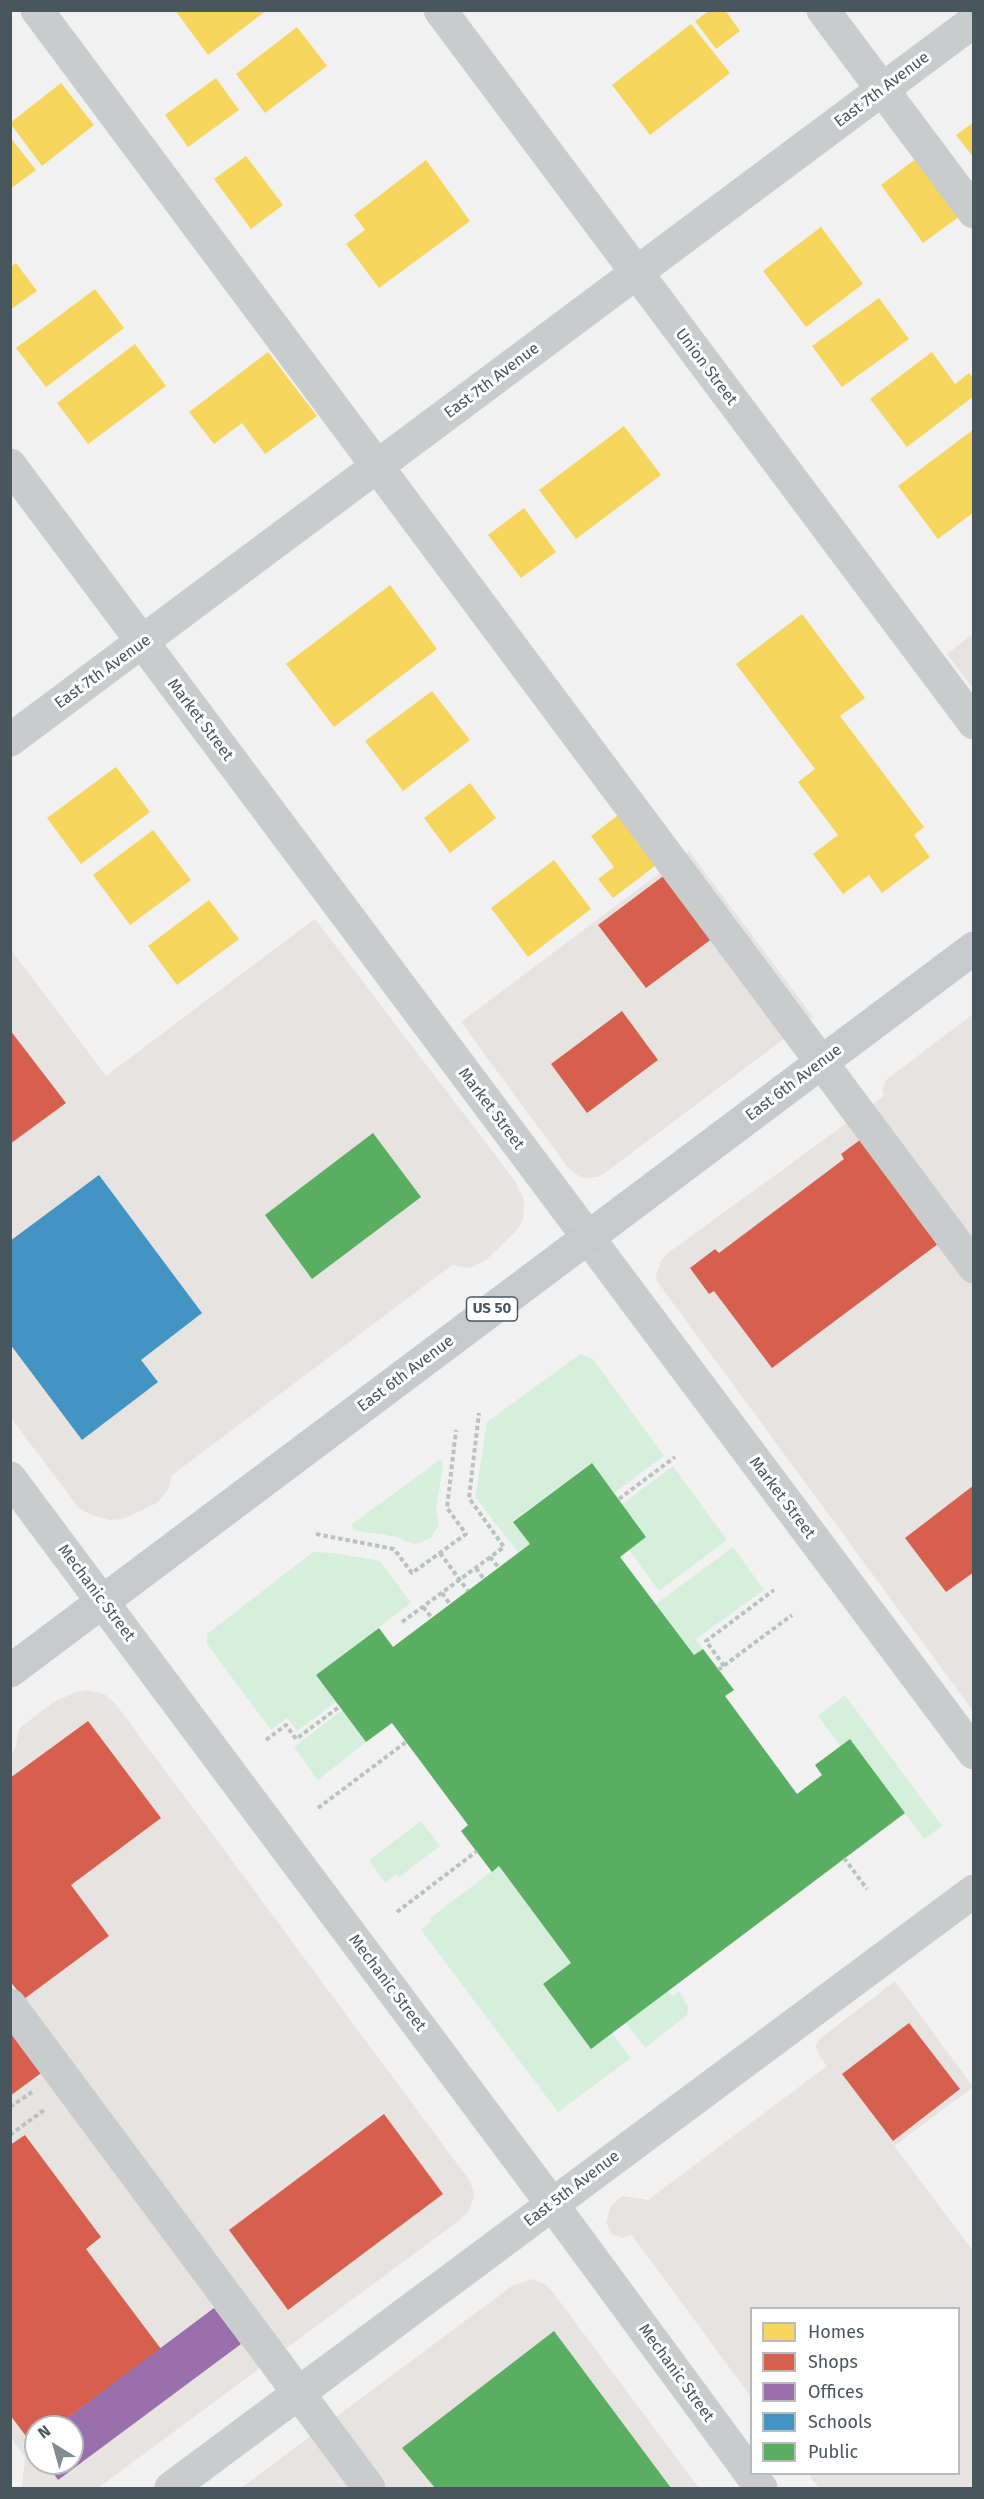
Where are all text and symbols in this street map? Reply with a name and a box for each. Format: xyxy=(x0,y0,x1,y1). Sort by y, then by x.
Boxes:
street label: East 7th Avenue xyxy=(831,48,933,132)
street label: Union Street xyxy=(671,325,741,409)
street label: East 7th Avenue xyxy=(441,339,543,423)
street label: East 7th Avenue xyxy=(51,631,155,713)
street label: Market Street xyxy=(163,675,237,765)
street label: East 6th Avenue xyxy=(742,1041,846,1125)
street label: Market Street xyxy=(454,1064,528,1154)
road number: US 50 xyxy=(466,1297,518,1321)
street label: East 6th Avenue xyxy=(354,1332,458,1416)
street label: Market Street xyxy=(745,1453,819,1543)
street label: Mechanic Street xyxy=(53,1541,139,1645)
street label: Mechanic Street xyxy=(344,1931,430,2035)
street label: East 5th Avenue xyxy=(520,2147,624,2231)
legend xyxy=(750,2307,960,2475)
street label: Mechanic Street xyxy=(634,2320,718,2426)
text: Homes xyxy=(808,2321,864,2343)
text: Shops xyxy=(808,2351,858,2373)
text: Offices xyxy=(808,2381,863,2403)
text: Schools xyxy=(808,2411,872,2433)
north arrow xyxy=(24,2415,84,2475)
text: N xyxy=(34,2421,54,2443)
text: Public xyxy=(808,2441,858,2463)

